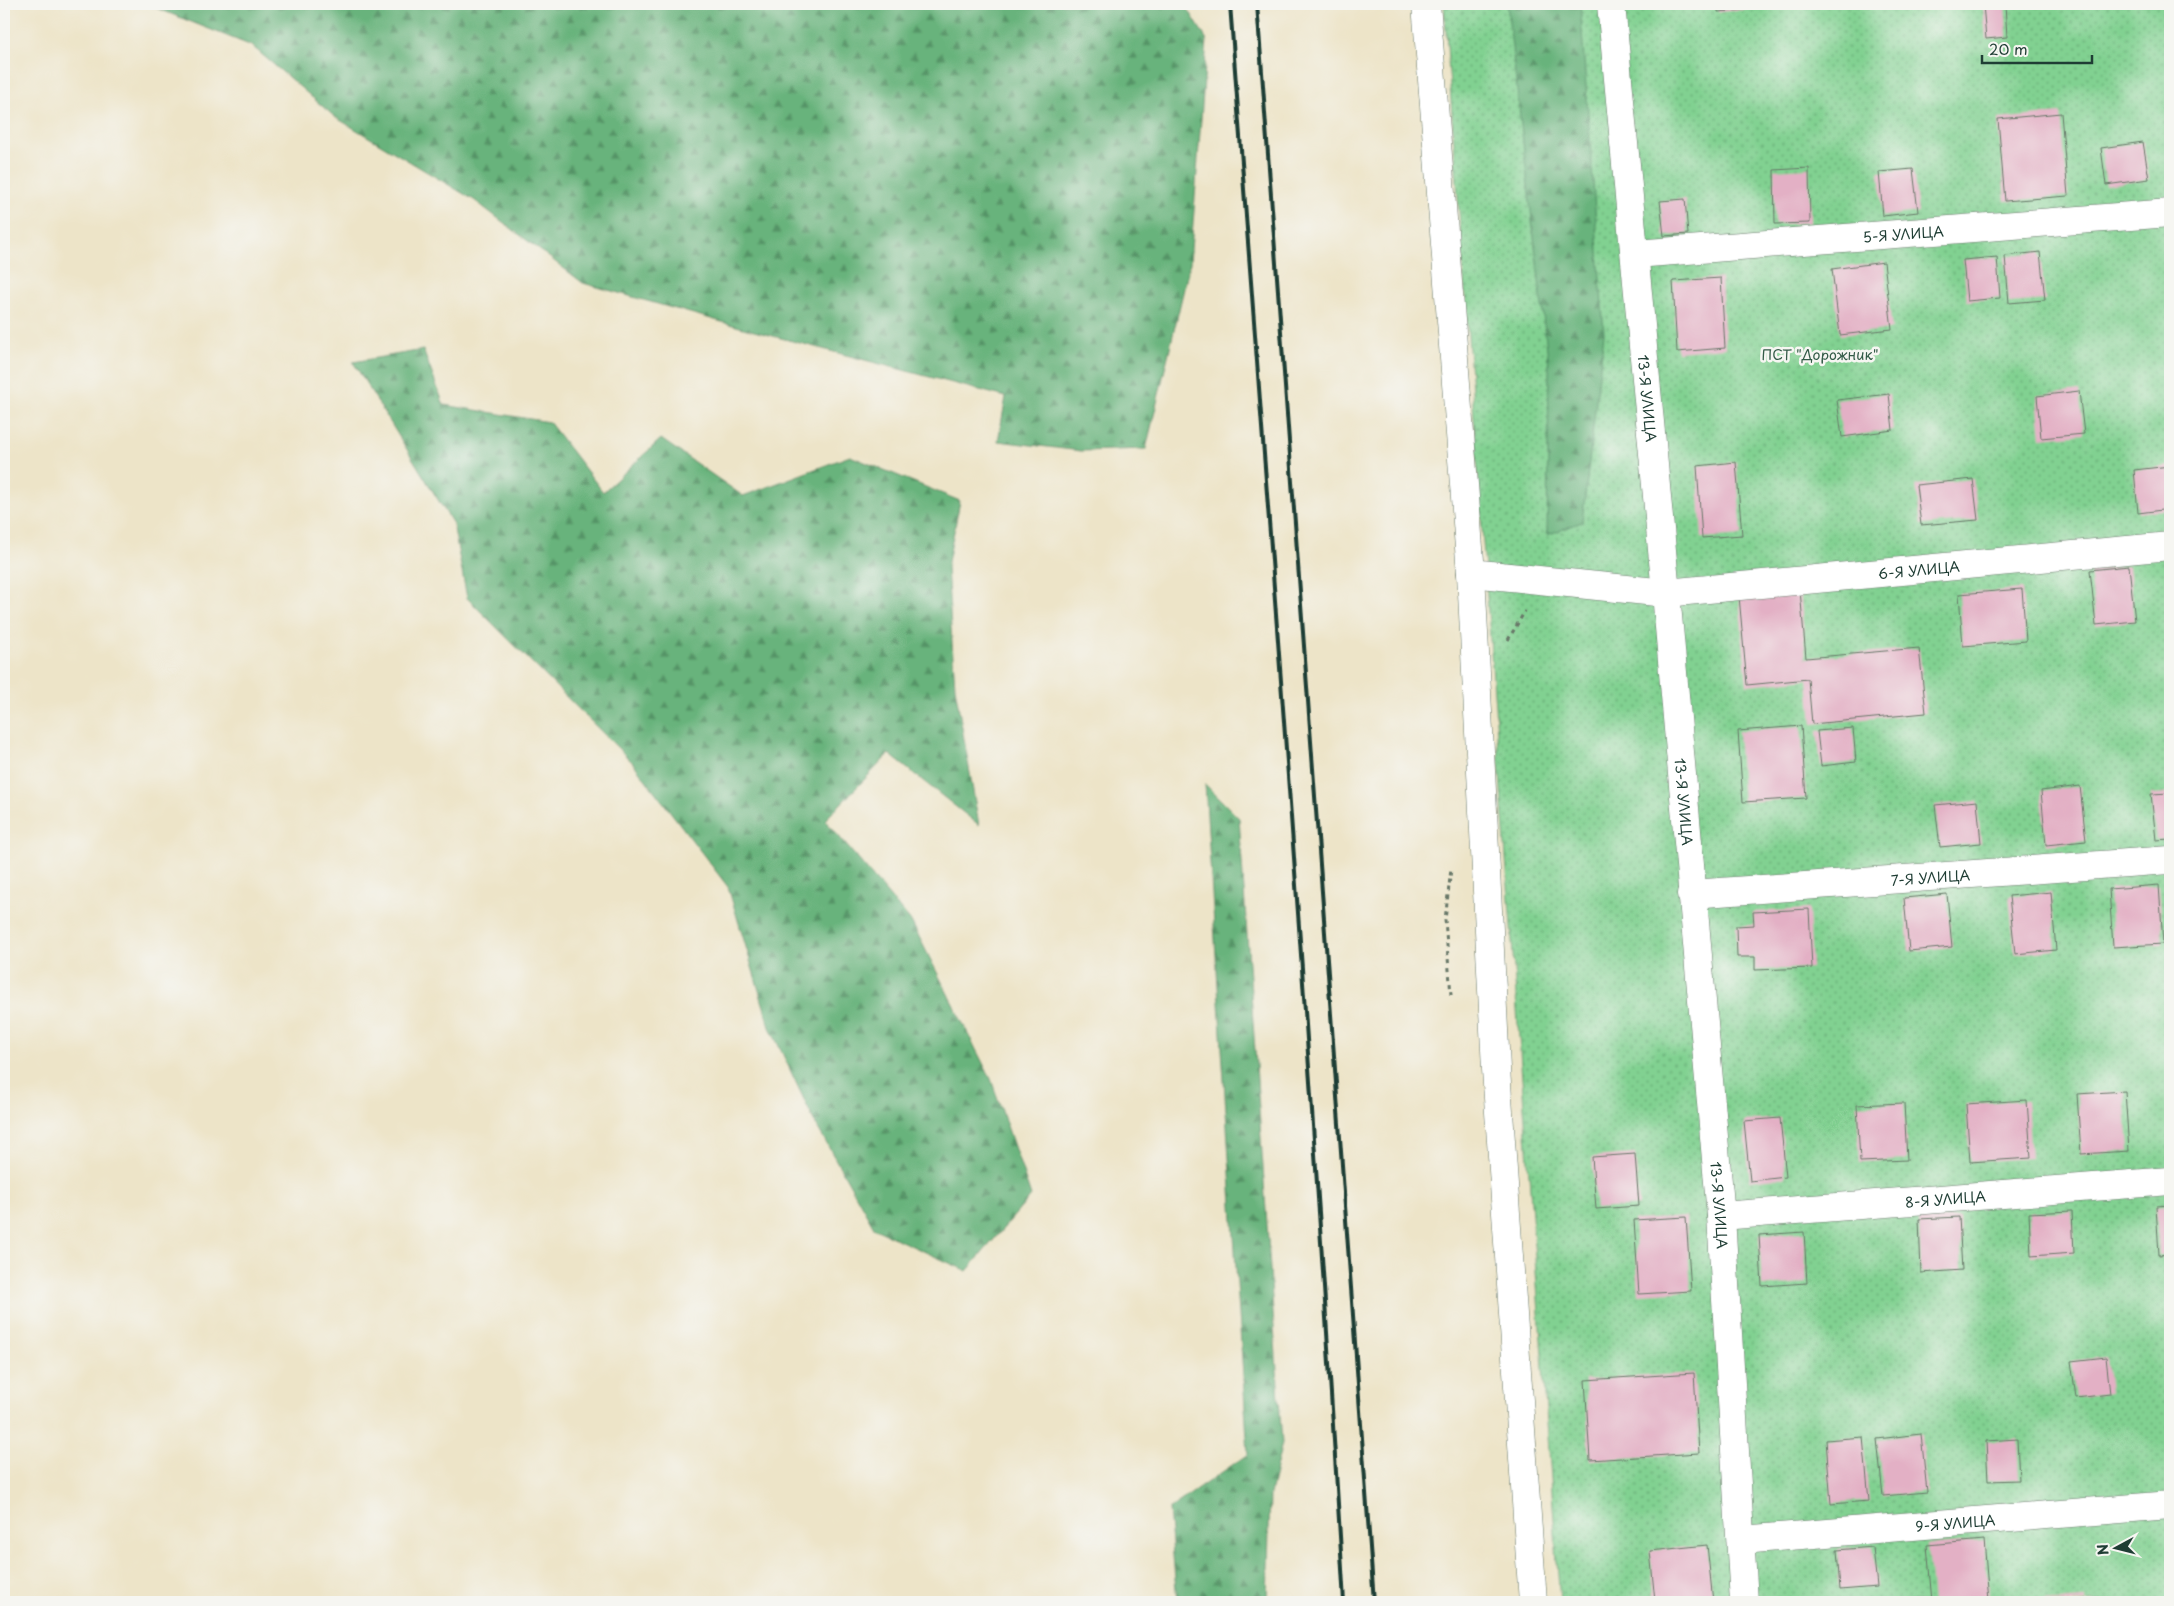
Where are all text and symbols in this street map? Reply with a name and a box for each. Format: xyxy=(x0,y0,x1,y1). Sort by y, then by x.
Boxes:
scale bar xyxy=(1982,32,2092,64)
text: 20 m xyxy=(1989,37,2028,60)
street label: 5-Я УЛИЦА xyxy=(1862,220,1945,247)
park label: ПСТ "Дорожник" xyxy=(1761,344,1879,365)
street label: 13-Я УЛИЦА xyxy=(1633,354,1662,443)
street label: 6-Я УЛИЦА xyxy=(1877,555,1961,584)
street label: 13-Я УЛИЦА xyxy=(1670,757,1699,847)
street label: 7-Я УЛИЦА xyxy=(1890,864,1971,890)
street label: 13-Я УЛИЦА xyxy=(1706,1160,1733,1250)
street label: 8-Я УЛИЦА xyxy=(1904,1185,1987,1212)
street label: 9-Я УЛИЦА xyxy=(1914,1509,1996,1536)
north arrow xyxy=(2092,1524,2142,1574)
text: N xyxy=(2092,1543,2114,1556)

